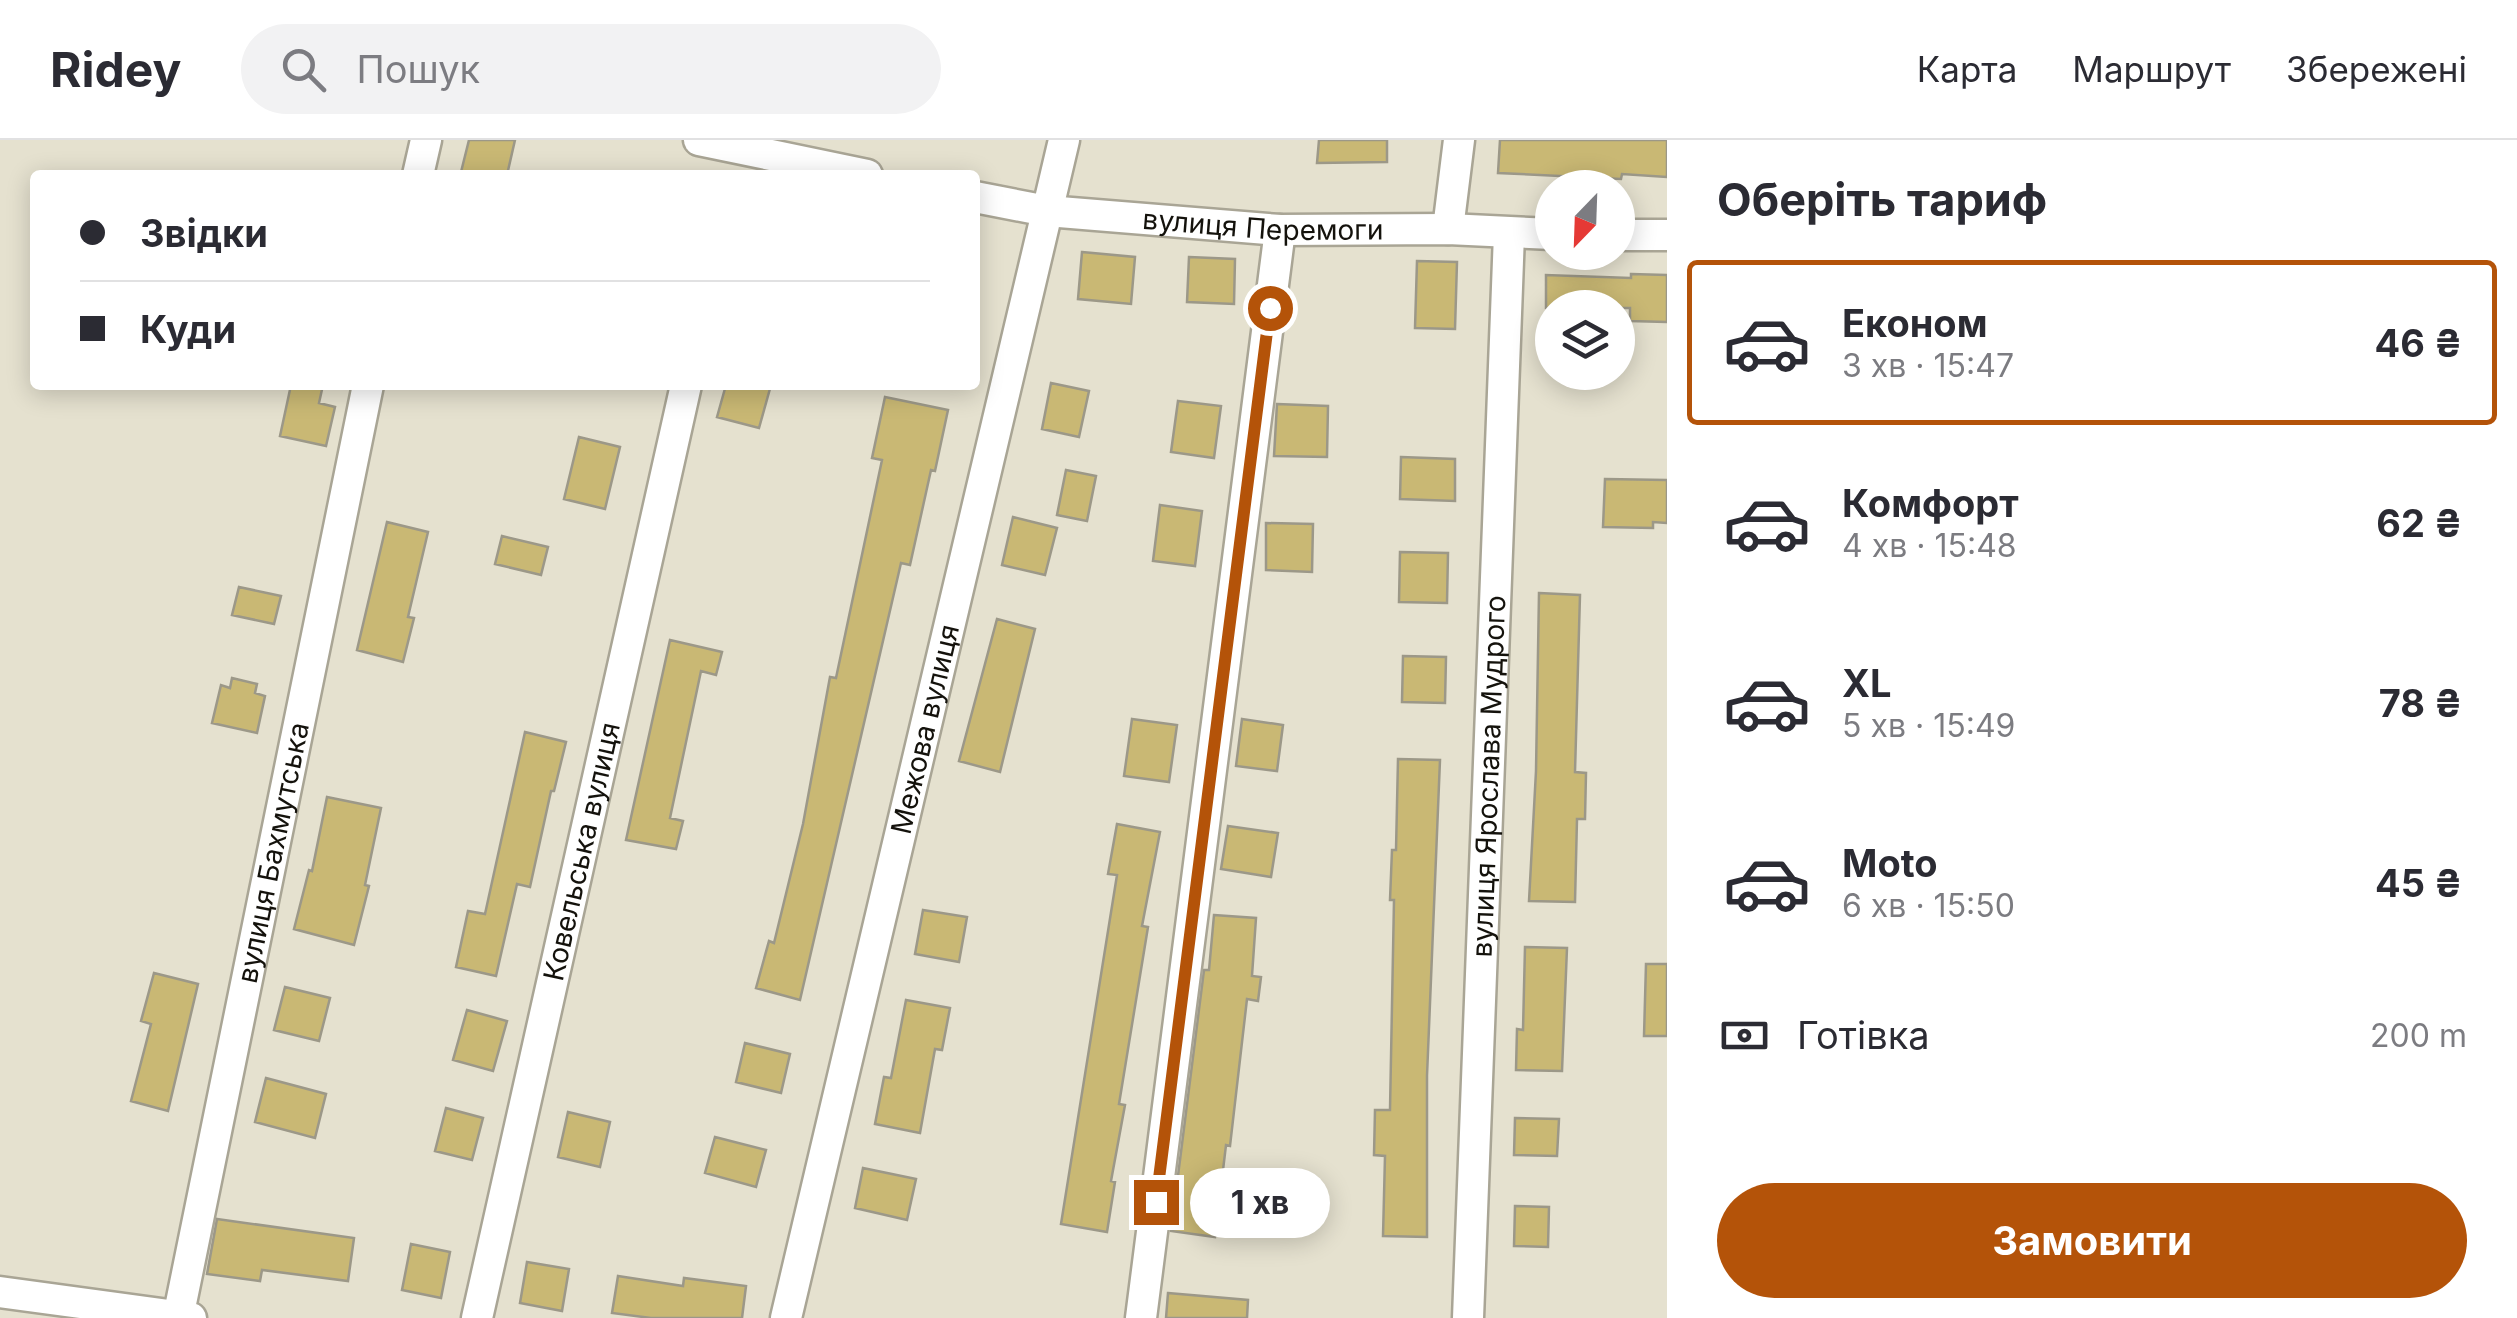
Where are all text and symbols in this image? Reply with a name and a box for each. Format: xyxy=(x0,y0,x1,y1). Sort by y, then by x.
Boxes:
search box xyxy=(241,24,941,114)
text: Ridey xyxy=(50,40,181,99)
icon: search xyxy=(276,42,331,97)
text: Пошук xyxy=(356,46,480,92)
text: Карта xyxy=(1917,48,2017,90)
text: Маршрут xyxy=(2072,48,2231,90)
text: Збережені xyxy=(2286,48,2467,90)
north arrow xyxy=(1535,170,1635,270)
map controls xyxy=(1535,170,1635,390)
text: Оберіть тариф xyxy=(1717,172,2047,227)
street label: вулиця Перемоги xyxy=(1141,202,1384,247)
text: Звідки xyxy=(140,210,268,256)
route start xyxy=(1248,286,1293,331)
button: layers xyxy=(1535,290,1635,390)
icon: car xyxy=(1722,298,1812,388)
text: Економ xyxy=(1842,300,1988,346)
text: Куди xyxy=(140,306,236,352)
text: 46 ₴ xyxy=(2375,320,2462,366)
text: 3 хв · 15:47 xyxy=(1842,346,2014,385)
icon: car xyxy=(1722,478,1812,568)
text: Комфорт xyxy=(1842,480,2019,526)
text: 62 ₴ xyxy=(2376,500,2462,546)
text: 4 хв · 15:48 xyxy=(1842,526,2017,565)
street label: вулиця Ярослава Мудрого xyxy=(1465,595,1512,958)
street label: Межова вулиця xyxy=(884,621,966,837)
icon: car xyxy=(1722,658,1812,748)
text: XL xyxy=(1842,660,1892,706)
text: 78 ₴ xyxy=(2379,680,2462,726)
text: 5 хв · 15:49 xyxy=(1842,706,2015,745)
street label: вулиця Бахмутська xyxy=(230,719,316,986)
street label: Ковельська вулиця xyxy=(536,719,627,984)
icon: car xyxy=(1722,838,1812,928)
text: Moto xyxy=(1842,840,1938,886)
text: 45 ₴ xyxy=(2375,860,2462,906)
text: 6 хв · 15:50 xyxy=(1842,886,2015,925)
icon: cash xyxy=(1717,1008,1772,1063)
text: Готівка xyxy=(1797,1012,1930,1058)
text: 200 m xyxy=(2370,1016,2467,1055)
callout: 1 хв xyxy=(1191,1167,1331,1237)
route end xyxy=(1134,1180,1179,1225)
text: 1 хв xyxy=(1231,1183,1289,1222)
button: Замовити xyxy=(1717,1183,2467,1298)

